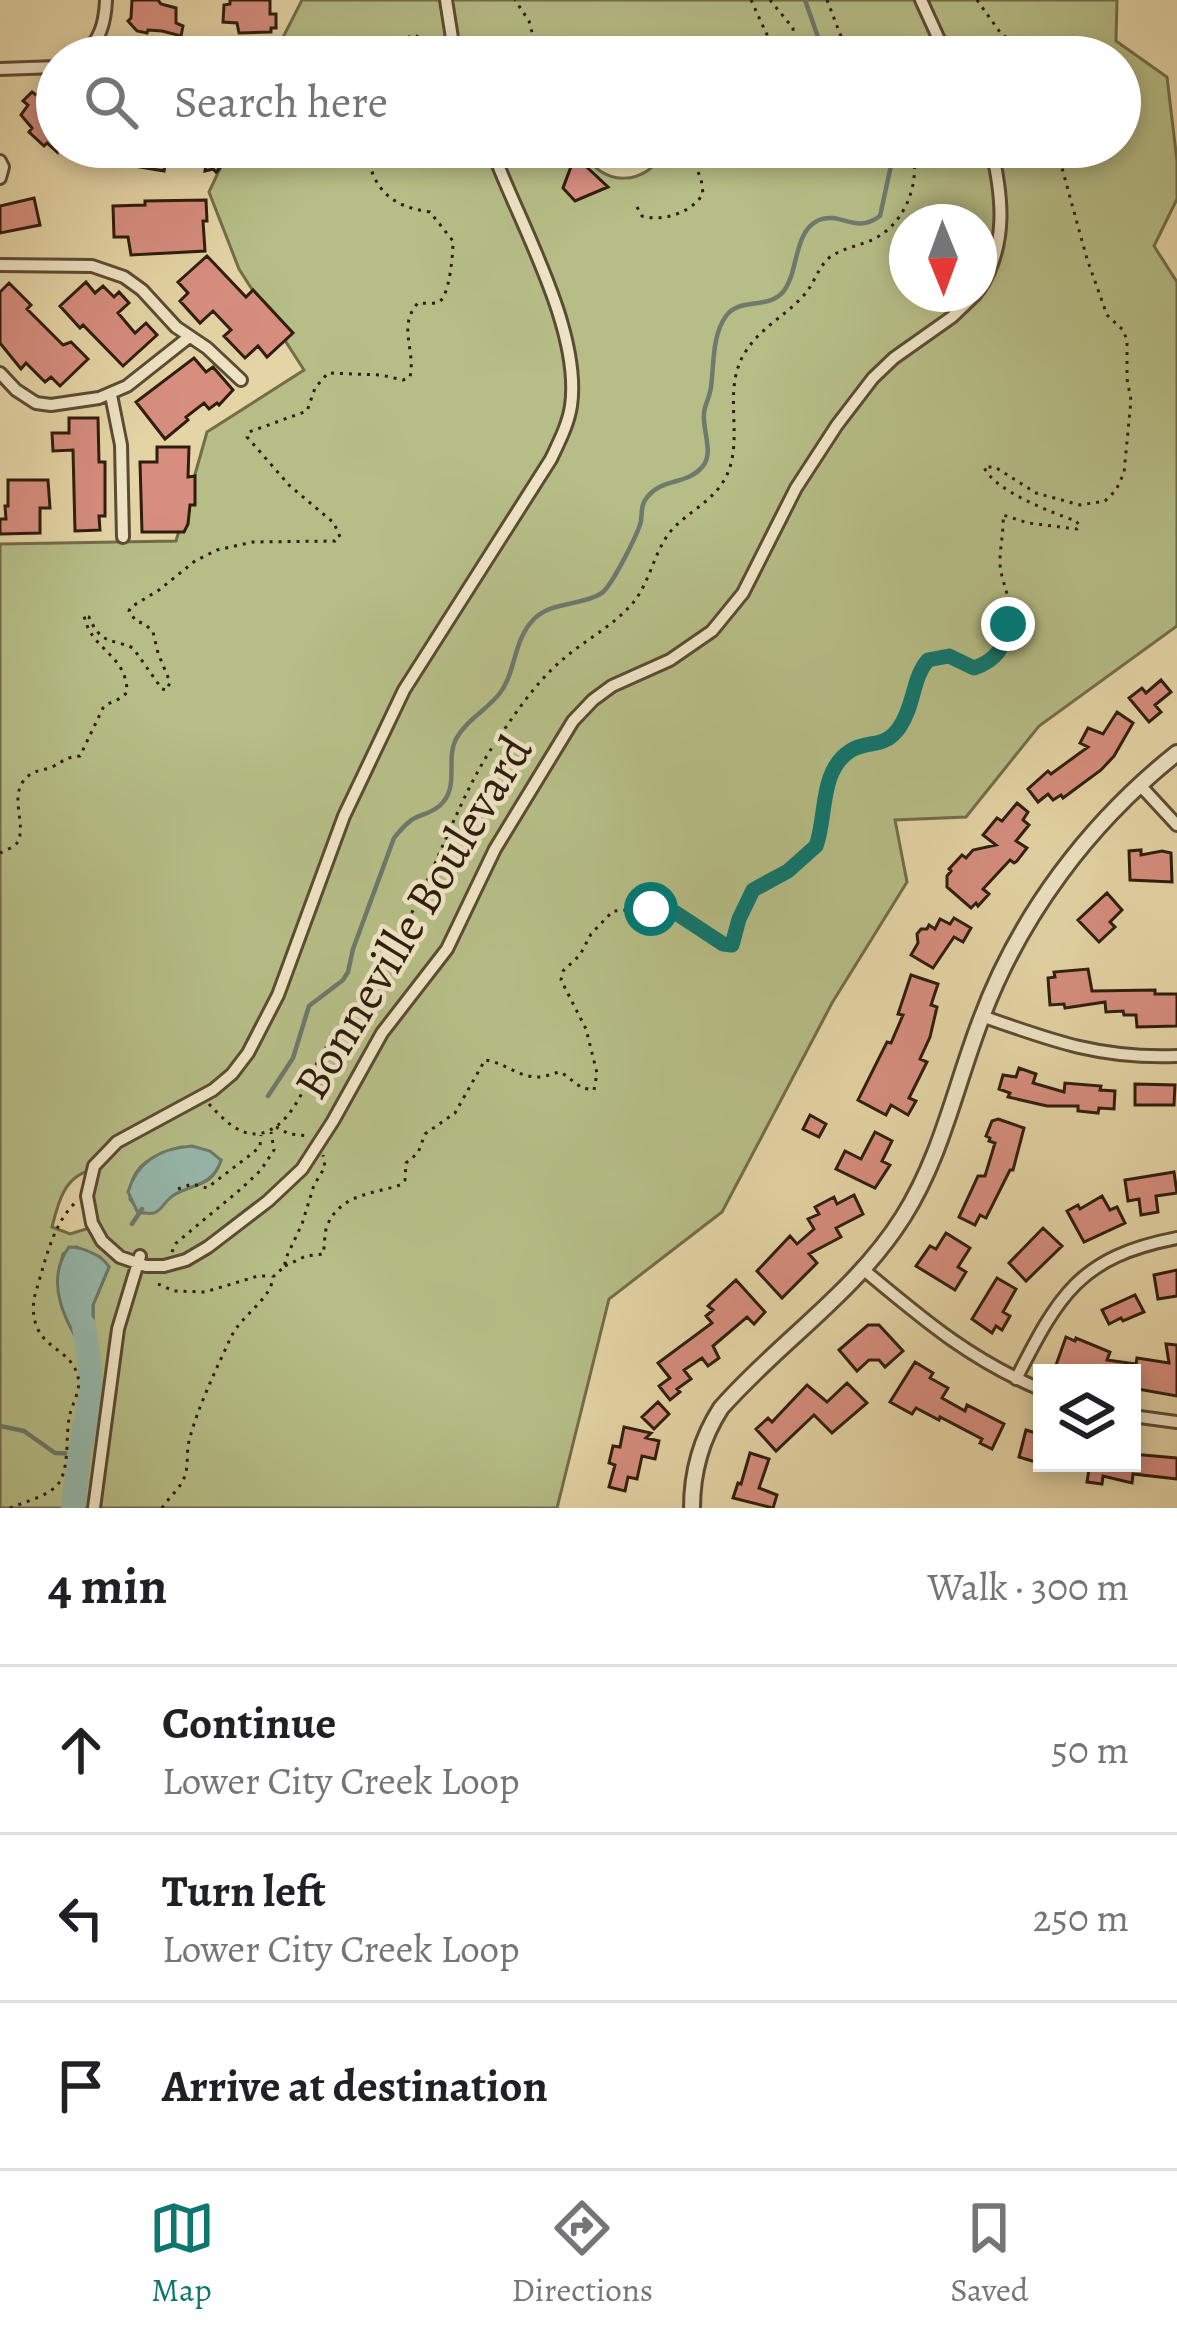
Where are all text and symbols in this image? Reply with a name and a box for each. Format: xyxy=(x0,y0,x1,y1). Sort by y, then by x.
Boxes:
search box xyxy=(36,36,1141,168)
icon: search xyxy=(78,69,144,135)
text: Search here xyxy=(174,71,388,133)
north arrow xyxy=(889,204,997,312)
route end xyxy=(981,597,1035,651)
street label: Bonneville Boulevard xyxy=(278,723,548,1111)
route start xyxy=(624,882,678,936)
map controls xyxy=(1033,1364,1141,1472)
button: layers xyxy=(1033,1364,1141,1472)
text: 4 min xyxy=(48,1551,167,1621)
text: Walk · 300 m xyxy=(928,1560,1129,1613)
text: Continue xyxy=(162,1692,336,1754)
icon: ahead xyxy=(48,1717,114,1783)
text: 50 m xyxy=(1051,1723,1129,1776)
text: Lower City Creek Loop xyxy=(162,1754,520,1807)
text: Turn left xyxy=(162,1860,326,1922)
icon: left xyxy=(48,1885,114,1951)
text: 250 m xyxy=(1033,1891,1129,1944)
text: Lower City Creek Loop xyxy=(162,1922,520,1975)
icon: arrive xyxy=(48,2053,114,2119)
text: Arrive at destination xyxy=(162,2055,548,2117)
tab: Map xyxy=(149,2195,215,2312)
tab: Directions xyxy=(512,2195,653,2312)
tab: Saved xyxy=(950,2195,1028,2312)

